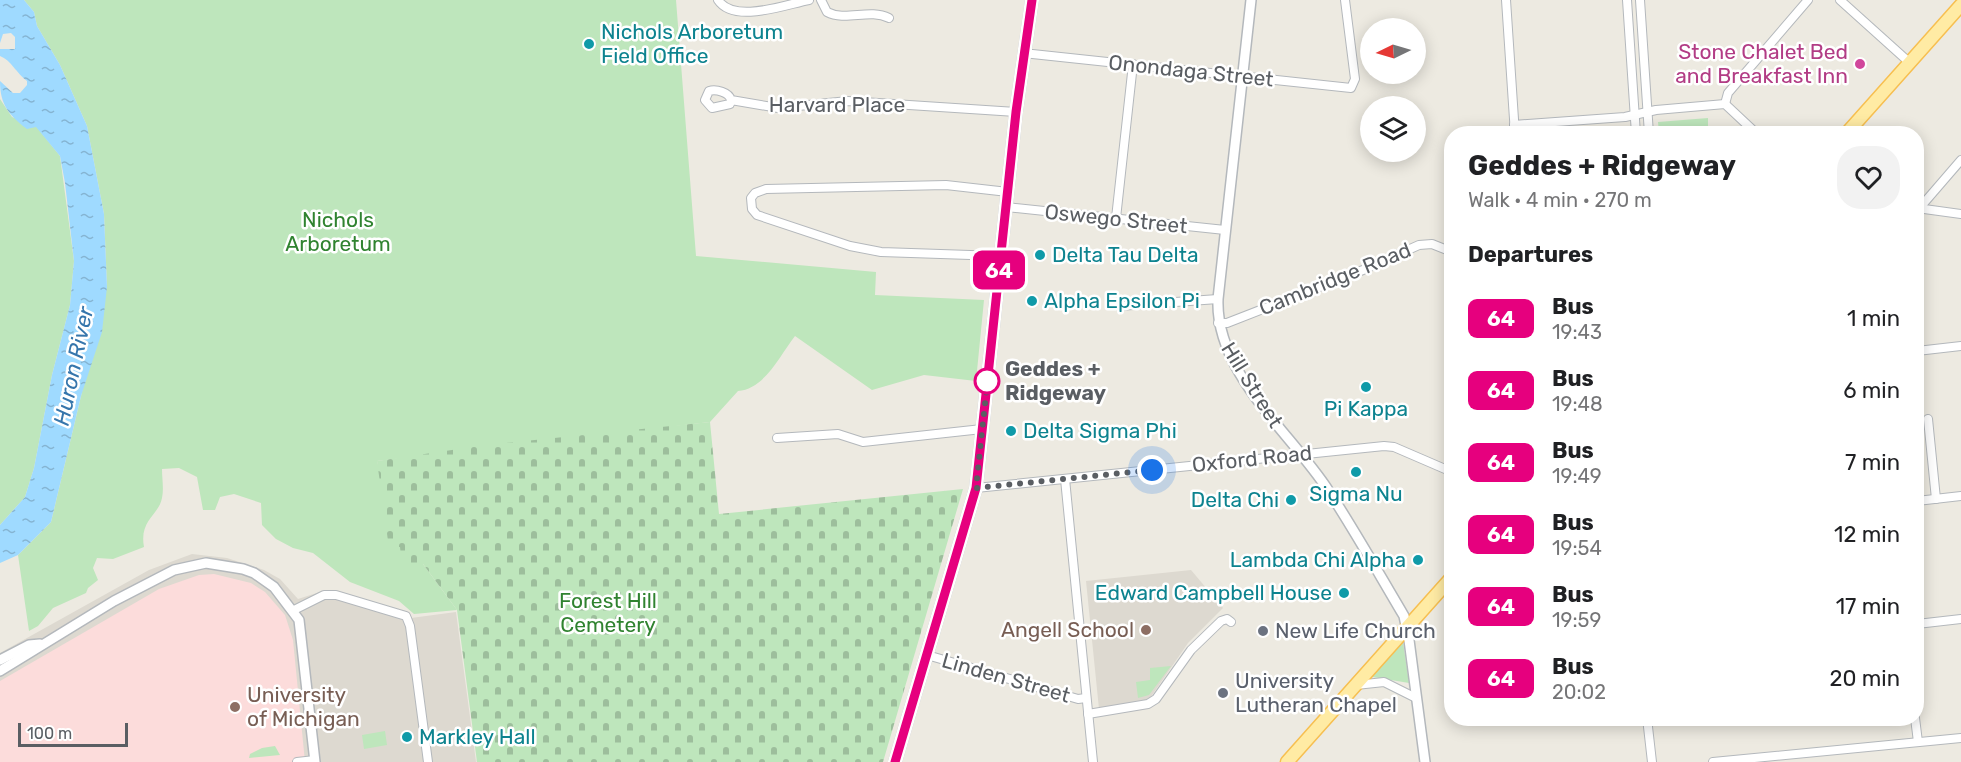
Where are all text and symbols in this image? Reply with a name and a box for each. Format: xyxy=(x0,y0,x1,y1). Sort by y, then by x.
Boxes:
north arrow xyxy=(1360,18,1426,84)
map controls xyxy=(1360,18,1426,162)
place label: Nichols Arboretum Field Office xyxy=(601,19,783,68)
marker: Nichols Arboretum Field Office xyxy=(582,37,596,51)
place label: Stone Chalet Bed and Breakfast Inn xyxy=(1675,39,1848,88)
street label: Onondaga Street xyxy=(1107,49,1275,92)
marker: Stone Chalet Bed and Breakfast Inn xyxy=(1853,57,1867,71)
street label: Harvard Place xyxy=(769,92,905,117)
button: layers xyxy=(1360,96,1426,162)
button: heart xyxy=(1837,146,1900,209)
text: Geddes + Ridgeway xyxy=(1468,149,1736,182)
text: Walk · 4 min · 270 m xyxy=(1468,188,1652,212)
street label: Oswego Street xyxy=(1043,199,1189,238)
park label: Nichols Arboretum xyxy=(285,207,391,256)
street label: Cambridge Road xyxy=(1255,237,1414,320)
text: Departures xyxy=(1468,241,1593,268)
place label: Delta Tau Delta xyxy=(1052,242,1199,267)
marker: Delta Tau Delta xyxy=(1033,248,1047,262)
line badge: 64 xyxy=(972,250,1026,290)
text: 64 xyxy=(985,258,1013,283)
place label: Alpha Epsilon Pi xyxy=(1044,288,1200,313)
text: Bus xyxy=(1552,293,1594,320)
marker: Alpha Epsilon Pi xyxy=(1025,294,1039,308)
water label: Huron River xyxy=(48,303,100,428)
text: 1 min xyxy=(1847,305,1900,332)
text: 64 xyxy=(1487,306,1515,331)
text: 19:43 xyxy=(1552,320,1602,344)
street label: Hill Street xyxy=(1216,337,1288,432)
place label: Geddes + Ridgeway xyxy=(1005,356,1106,405)
text: Bus xyxy=(1552,365,1594,392)
marker: Geddes + Ridgeway xyxy=(974,368,1000,394)
text: 6 min xyxy=(1843,377,1900,404)
text: 64 xyxy=(1487,378,1515,403)
marker: Pi Kappa xyxy=(1359,380,1373,394)
text: 19:48 xyxy=(1552,392,1603,416)
place label: Pi Kappa xyxy=(1324,396,1408,421)
place label: Delta Sigma Phi xyxy=(1023,418,1177,443)
marker: Delta Sigma Phi xyxy=(1004,424,1018,438)
text: Bus xyxy=(1552,437,1594,464)
street label: Oxford Road xyxy=(1191,440,1313,477)
text: 7 min xyxy=(1845,449,1900,476)
text: 64 xyxy=(1487,450,1515,475)
your location xyxy=(1137,455,1167,485)
text: 19:49 xyxy=(1552,464,1602,488)
marker: Sigma Nu xyxy=(1349,465,1363,479)
place label: Sigma Nu xyxy=(1309,481,1403,506)
place label: Delta Chi xyxy=(1191,487,1279,512)
marker: Delta Chi xyxy=(1284,493,1298,507)
text: Bus xyxy=(1552,509,1594,536)
text: 12 min xyxy=(1834,521,1900,548)
text: 64 xyxy=(1487,522,1515,547)
text: 19:54 xyxy=(1552,536,1602,560)
place label: Lambda Chi Alpha xyxy=(1230,547,1406,572)
marker: Lambda Chi Alpha xyxy=(1411,553,1425,567)
place label: Edward Campbell House xyxy=(1095,580,1332,605)
text: Bus xyxy=(1552,581,1594,608)
marker: Edward Campbell House xyxy=(1337,586,1351,600)
park label: Forest Hill Cemetery xyxy=(559,588,657,637)
text: 17 min xyxy=(1836,593,1900,620)
text: 64 xyxy=(1487,594,1515,619)
text: 19:59 xyxy=(1552,608,1601,632)
place label: Angell School xyxy=(1001,617,1134,642)
place label: New Life Church xyxy=(1275,618,1436,643)
marker: Angell School xyxy=(1139,623,1153,637)
marker: New Life Church xyxy=(1256,624,1270,638)
street label: Linden Street xyxy=(939,647,1073,708)
text: Bus xyxy=(1552,653,1594,680)
text: 20 min xyxy=(1830,665,1900,692)
text: 64 xyxy=(1487,666,1515,691)
place label: University Lutheran Chapel xyxy=(1235,668,1397,717)
text: 20:02 xyxy=(1552,680,1606,704)
place label: University of Michigan xyxy=(247,682,360,731)
marker: University Lutheran Chapel xyxy=(1216,686,1230,700)
marker: University of Michigan xyxy=(228,700,242,714)
scale bar xyxy=(18,720,128,748)
text: 100 m xyxy=(27,724,72,743)
place label: Markley Hall xyxy=(419,724,536,749)
marker: Markley Hall xyxy=(400,730,414,744)

